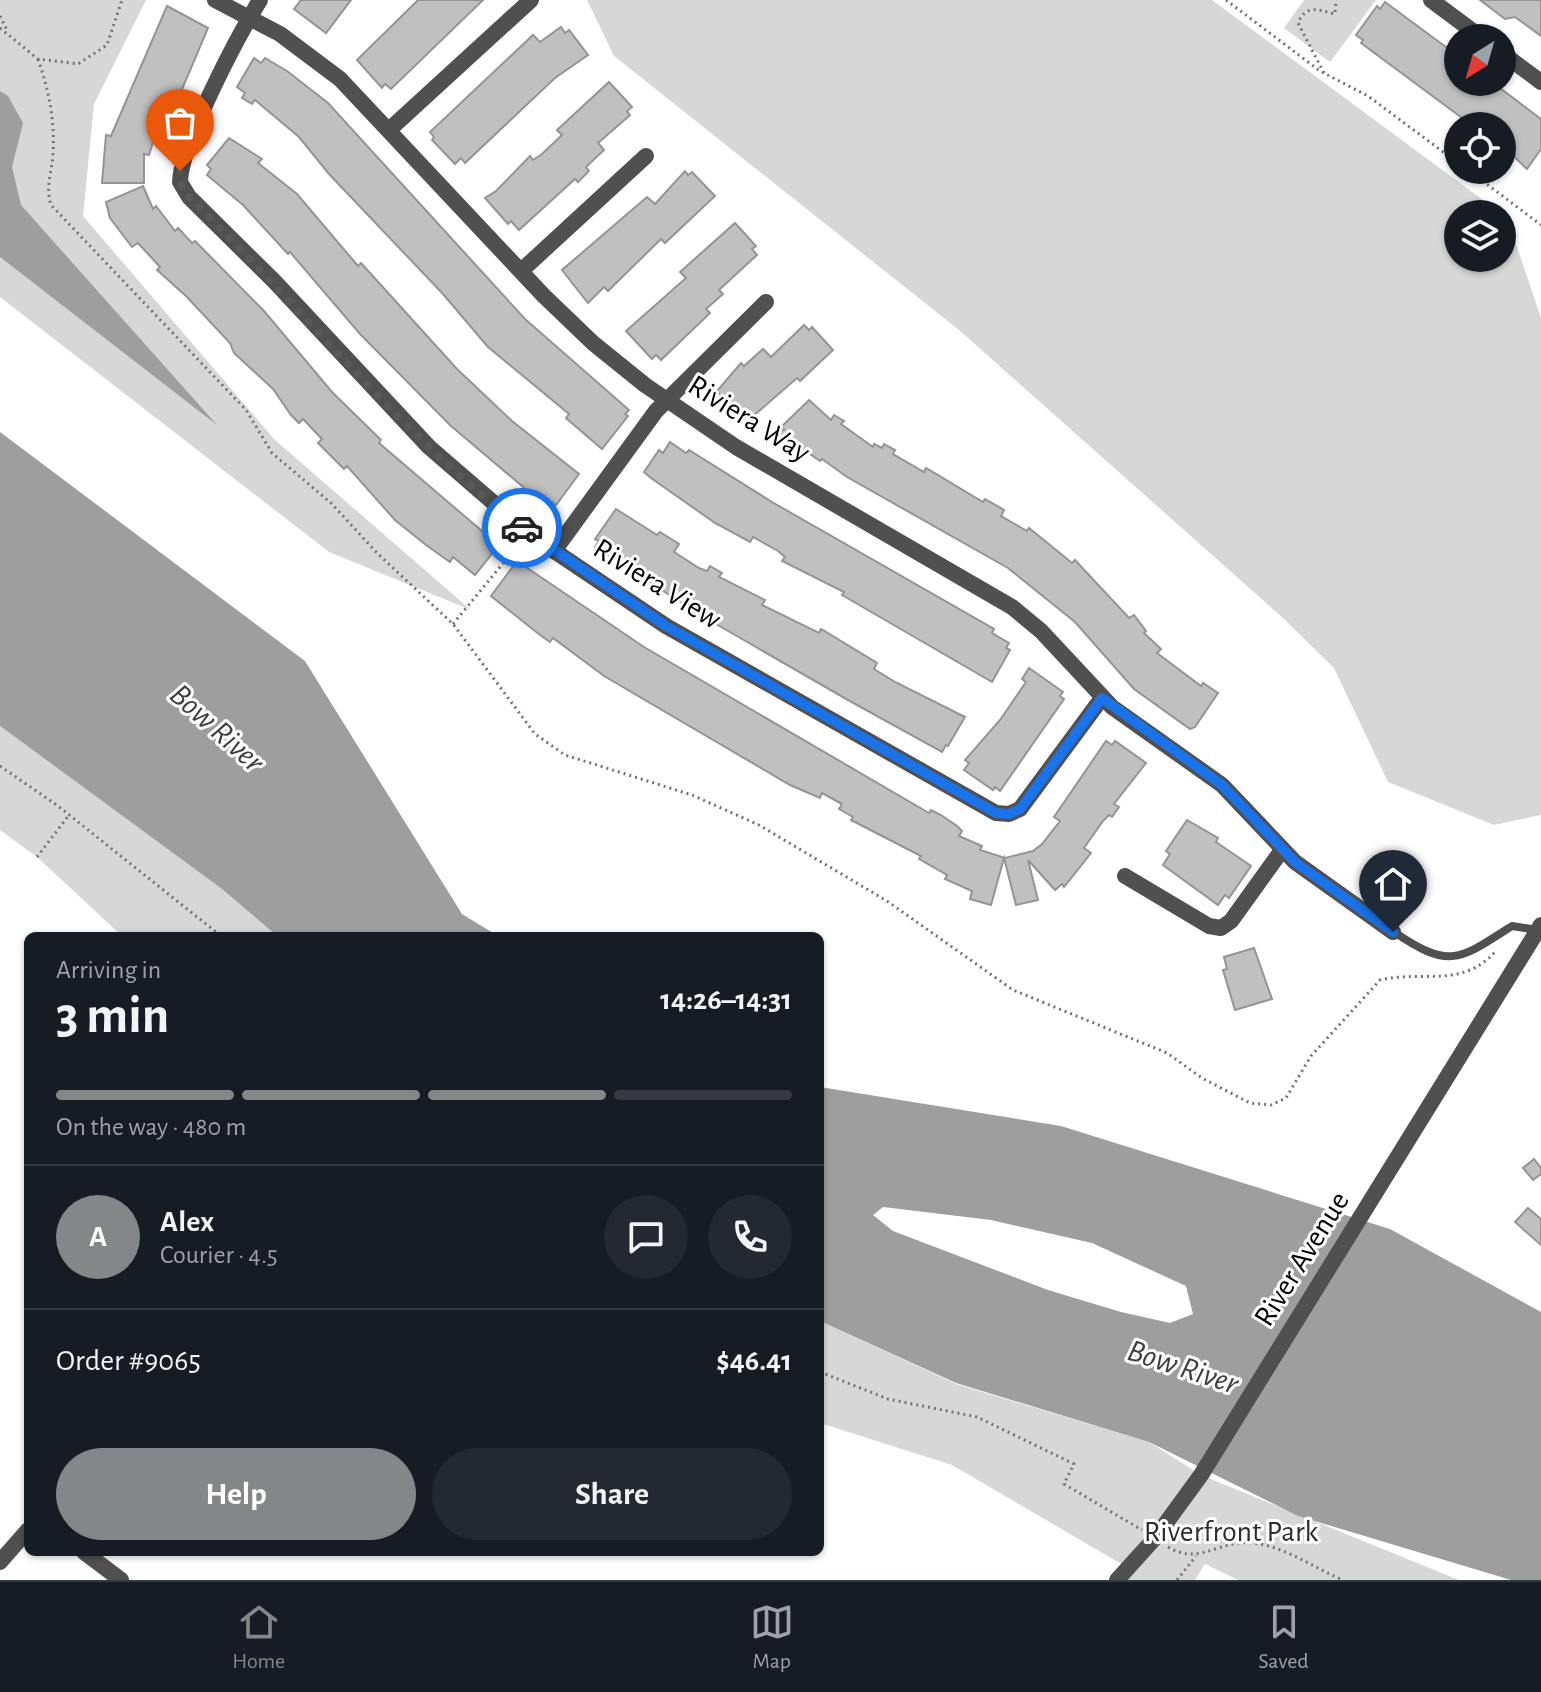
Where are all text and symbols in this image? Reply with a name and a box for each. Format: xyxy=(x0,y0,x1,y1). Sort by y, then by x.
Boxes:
north arrow xyxy=(1444,24,1516,96)
map controls xyxy=(1444,24,1516,272)
pin xyxy=(146,89,214,171)
icon: bag xyxy=(158,101,202,145)
button: locate xyxy=(1444,112,1516,184)
button: layers xyxy=(1444,200,1516,272)
street label: Riviera Way xyxy=(683,370,815,468)
courier xyxy=(482,488,562,568)
icon: car xyxy=(500,506,544,550)
street label: Riviera View xyxy=(588,533,726,635)
water label: Bow River xyxy=(164,678,271,779)
pin xyxy=(1359,850,1427,932)
icon: home xyxy=(1371,862,1415,906)
text: Arriving in xyxy=(56,957,161,983)
text: 14:26–14:31 xyxy=(660,985,792,1015)
text: 3 min xyxy=(56,990,169,1042)
text: On the way · 480 m xyxy=(56,1114,246,1140)
street label: River Avenue xyxy=(1249,1187,1355,1331)
button: chat xyxy=(604,1195,688,1279)
button: phone xyxy=(708,1195,792,1279)
text: Alex xyxy=(160,1207,214,1237)
text: A xyxy=(89,1222,107,1252)
text: Courier · 4.5 xyxy=(160,1242,278,1268)
water label: Bow River xyxy=(1124,1334,1244,1400)
text: Order #9065 xyxy=(56,1346,201,1376)
text: $46.41 xyxy=(716,1346,792,1376)
button: Help xyxy=(56,1448,416,1540)
button: Share xyxy=(432,1448,792,1540)
park label: Riverfront Park xyxy=(1144,1517,1319,1547)
tab: Home xyxy=(232,1600,285,1674)
tab: Map xyxy=(750,1600,794,1674)
tab: Saved xyxy=(1258,1600,1309,1674)

